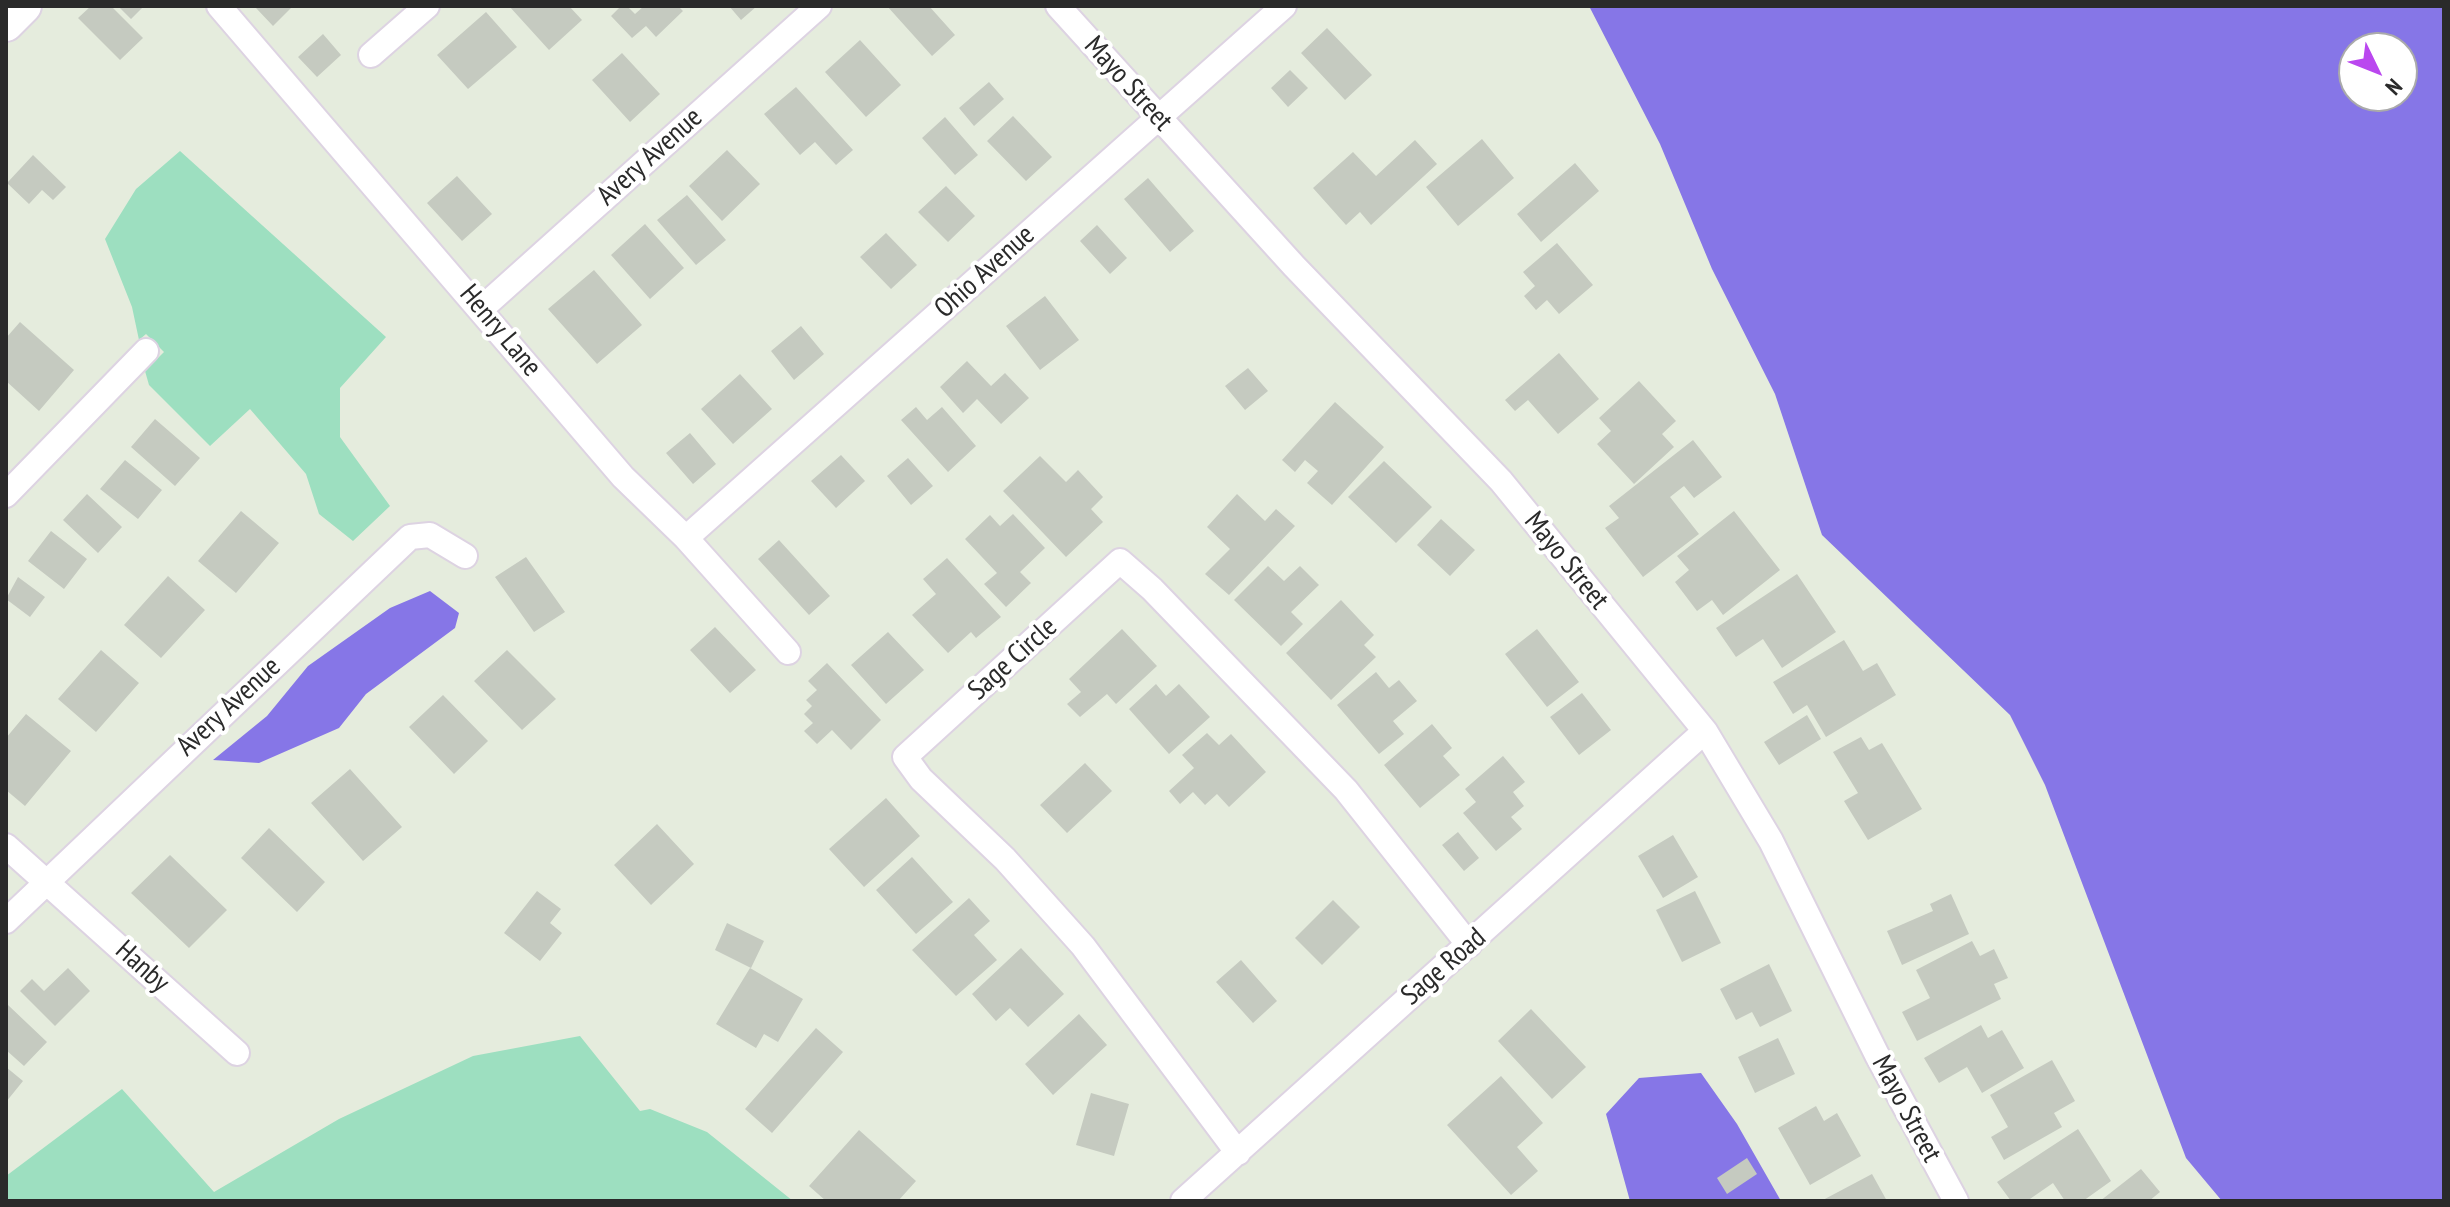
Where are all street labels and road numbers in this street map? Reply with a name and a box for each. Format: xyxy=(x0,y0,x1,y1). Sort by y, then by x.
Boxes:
street label: Mayo Street xyxy=(1077,30,1179,138)
street label: Avery Avenue xyxy=(591,101,709,213)
street label: Ohio Avenue xyxy=(928,218,1042,326)
street label: Henry Lane xyxy=(452,278,548,384)
street label: Mayo Street xyxy=(1517,506,1615,616)
street label: Sage Circle xyxy=(962,611,1064,707)
street label: Avery Avenue xyxy=(170,650,288,764)
street label: Sage Road xyxy=(1395,921,1493,1013)
street label: Hanby xyxy=(108,934,176,1000)
street label: Mayo Street xyxy=(1864,1050,1948,1168)

